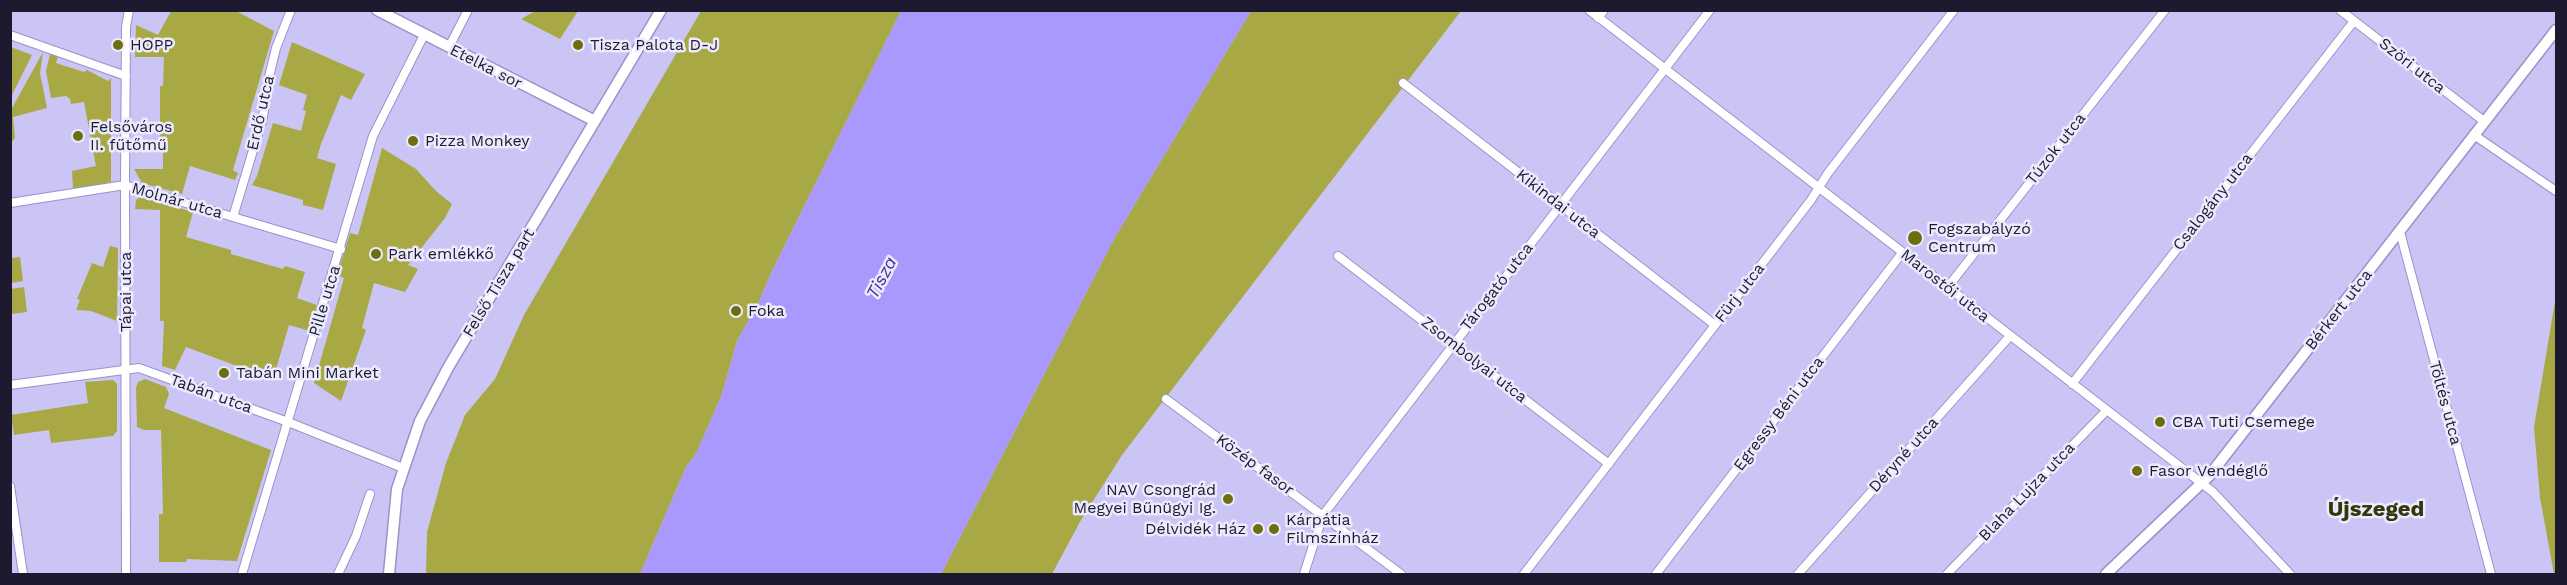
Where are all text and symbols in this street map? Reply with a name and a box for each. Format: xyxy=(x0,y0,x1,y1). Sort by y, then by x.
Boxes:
street label: Szöri utca xyxy=(2375,34,2449,98)
place label: HOPP xyxy=(130,35,173,55)
place label: Tisza Palota D-J xyxy=(590,35,718,55)
marker: HOPP xyxy=(111,38,125,52)
marker: Tisza Palota D-J xyxy=(571,38,585,52)
street label: Etelka sor xyxy=(447,41,525,93)
street label: Erdő utca xyxy=(243,74,279,152)
street label: Túzok utca xyxy=(2022,109,2090,189)
place label: Felsőváros II. fűtőmű xyxy=(90,117,173,155)
marker: Felsőváros II. fűtőmű xyxy=(71,129,85,143)
place label: Pizza Monkey xyxy=(425,131,530,151)
marker: Pizza Monkey xyxy=(406,134,420,148)
street label: Csalogány utca xyxy=(2169,149,2257,255)
street label: Kikindai utca xyxy=(1512,165,1604,243)
street label: Molnár utca xyxy=(129,179,225,223)
place label: Fogszabályzó Centrum xyxy=(1928,219,2031,257)
street label: Felső Tisza part xyxy=(459,225,539,341)
marker: Fogszabályzó Centrum xyxy=(1906,229,1924,247)
street label: Tárogató utca xyxy=(1457,239,1537,335)
place label: Park emlékkő xyxy=(388,244,494,264)
street label: Marostői utca xyxy=(1897,245,1993,327)
marker: Park emlékkő xyxy=(369,247,383,261)
street label: Tápai utca xyxy=(116,252,136,332)
water label: Tisza xyxy=(862,253,902,303)
street label: Fürj utca xyxy=(1711,260,1769,326)
street label: Pille utca xyxy=(305,263,345,339)
street label: Bérkert utca xyxy=(2302,266,2376,354)
place label: Foka xyxy=(748,301,784,321)
marker: Foka xyxy=(729,304,743,318)
street label: Zsombolyai utca xyxy=(1417,313,1531,407)
street label: Egressy Béni utca xyxy=(1730,353,1828,475)
street label: Töltés utca xyxy=(2425,359,2465,447)
place label: Tabán Mini Market xyxy=(236,363,379,383)
marker: Tabán Mini Market xyxy=(217,366,231,380)
street label: Tabán utca xyxy=(167,370,255,418)
place label: CBA Tuti Csemege xyxy=(2172,412,2315,432)
street label: Déryné utca xyxy=(1865,413,1943,497)
marker: CBA Tuti Csemege xyxy=(2153,415,2167,429)
street label: Közép fasor xyxy=(1212,430,1298,500)
street label: Blaha Lujza utca xyxy=(1975,439,2079,545)
place label: Fasor Vendéglő xyxy=(2149,461,2268,481)
marker: Fasor Vendéglő xyxy=(2130,464,2144,478)
place label: NAV Csongrád Megyei Bűnügyi Ig. xyxy=(1074,480,1216,518)
marker: NAV Csongrád Megyei Bűnügyi Ig. xyxy=(1221,492,1235,506)
district label: Újszeged xyxy=(2328,497,2424,523)
place label: Kárpátia Filmszínház xyxy=(1286,510,1379,548)
place label: Délvidék Ház xyxy=(1145,519,1246,539)
marker: Délvidék Ház xyxy=(1251,522,1265,536)
marker: Kárpátia Filmszínház xyxy=(1267,522,1281,536)

